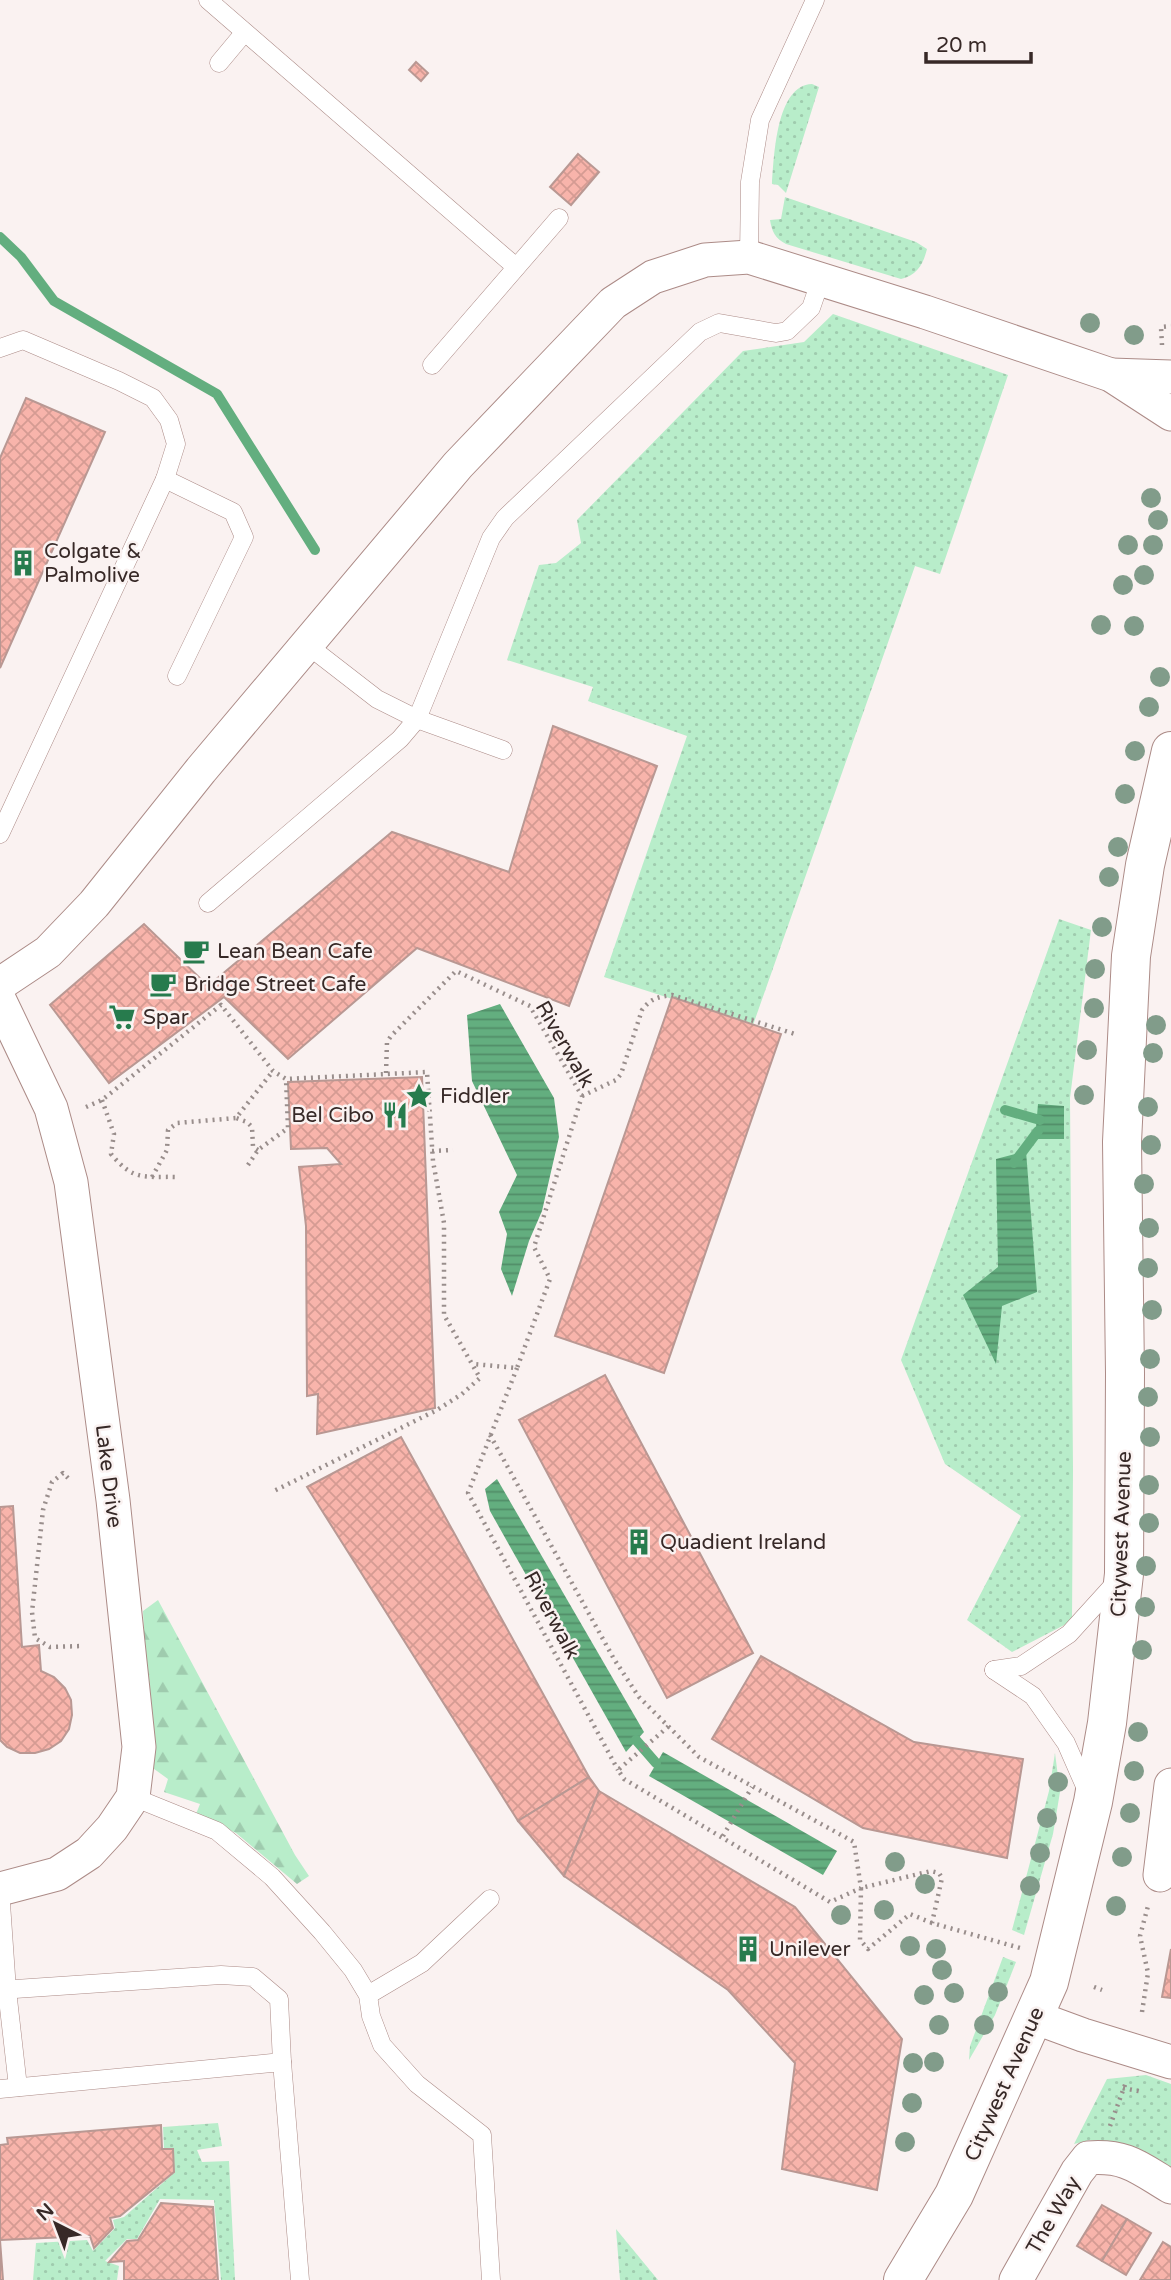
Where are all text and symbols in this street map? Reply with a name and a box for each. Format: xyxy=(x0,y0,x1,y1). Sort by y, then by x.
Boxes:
scale bar xyxy=(926,21,1031,65)
text: 20 m xyxy=(936,33,987,58)
place label: Colgate & Palmolive xyxy=(44,539,142,588)
building icon: Colgate & Palmolive xyxy=(8,548,38,578)
cafe icon: Lean Bean Cafe xyxy=(181,936,211,966)
place label: Lean Bean Cafe xyxy=(217,939,373,964)
cafe icon: Bridge Street Cafe xyxy=(148,969,178,999)
place label: Bridge Street Cafe xyxy=(184,972,367,997)
street label: Riverwalk xyxy=(530,996,599,1092)
supermarket icon: Spar xyxy=(107,1002,137,1032)
place label: Spar xyxy=(143,1005,189,1030)
place icon: Fiddler xyxy=(404,1081,434,1111)
place label: Fiddler xyxy=(440,1084,509,1109)
restaurant icon: Bel Cibo xyxy=(380,1100,410,1130)
place label: Bel Cibo xyxy=(291,1103,374,1128)
street label: Lake Drive xyxy=(90,1423,127,1529)
street label: Citywest Avenue xyxy=(1106,1451,1137,1617)
building icon: Quadient Ireland xyxy=(624,1527,654,1557)
place label: Quadient Ireland xyxy=(660,1530,826,1555)
street label: Riverwalk xyxy=(518,1567,585,1664)
building icon: Unilever xyxy=(733,1934,763,1964)
place label: Unilever xyxy=(769,1937,850,1962)
street label: Citywest Avenue xyxy=(959,2003,1050,2165)
street label: The Way xyxy=(1021,2172,1086,2259)
north arrow xyxy=(21,2189,91,2259)
text: N xyxy=(32,2199,58,2225)

